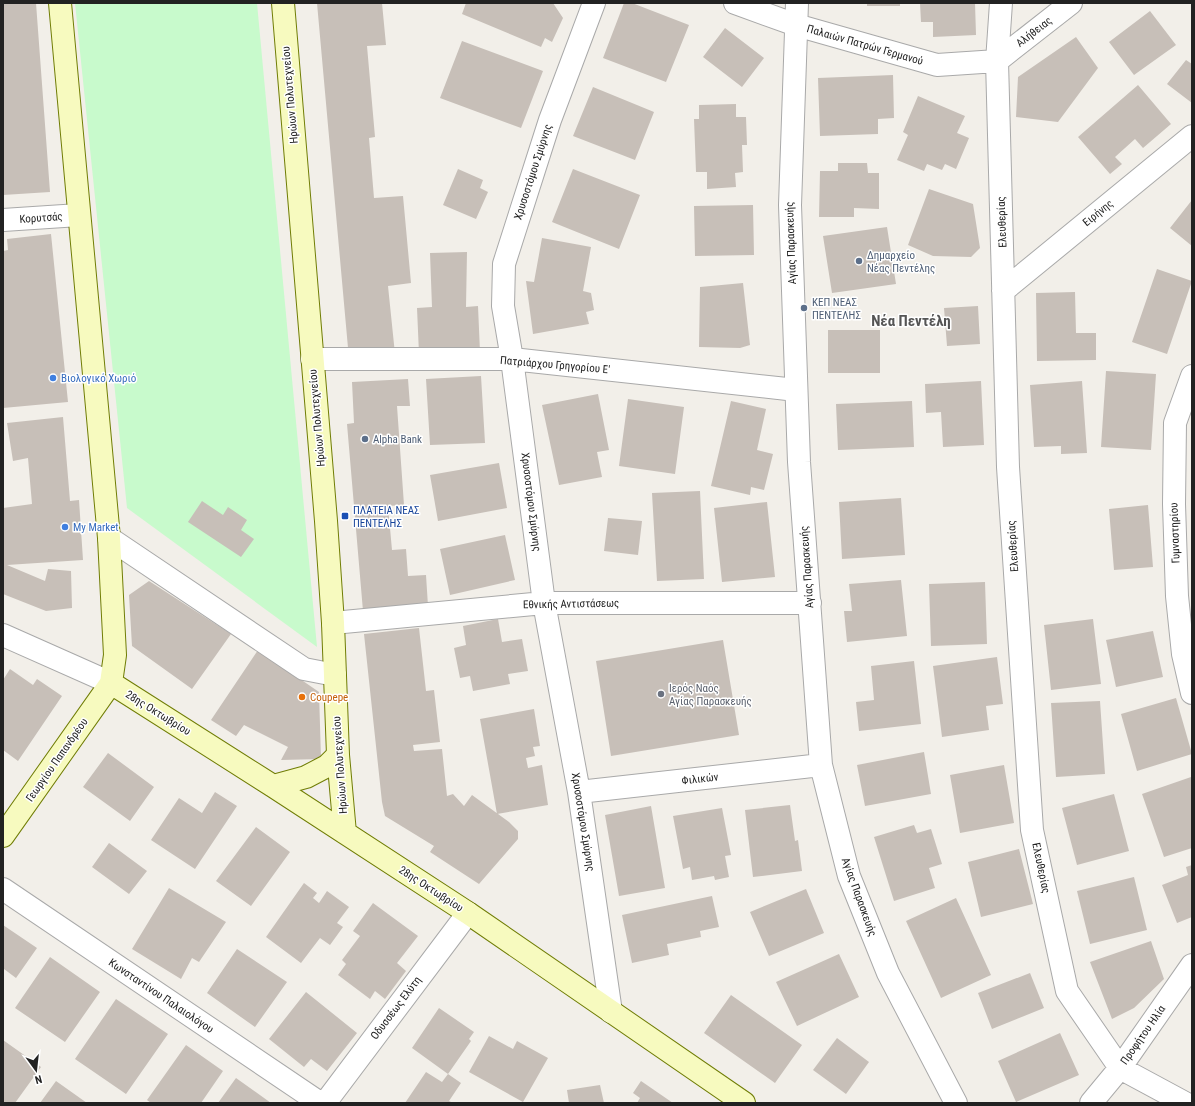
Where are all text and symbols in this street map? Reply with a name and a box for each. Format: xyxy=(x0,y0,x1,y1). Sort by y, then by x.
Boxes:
street label: Αλήθειας xyxy=(1014,14,1054,50)
street label: Παλαιών Πατρών Γερμανού xyxy=(805,22,925,68)
street label: Ηρώων Πολυτεχνείου xyxy=(279,46,301,144)
street label: Χρυσοστόμου Σμύρνης xyxy=(511,123,555,221)
street label: Ελευθερίας xyxy=(995,196,1009,248)
street label: Ειρήνης xyxy=(1080,197,1116,229)
street label: Αγίας Παρασκευής xyxy=(783,201,799,285)
street label: Κορυτσάς xyxy=(19,210,63,226)
place label: Δημαρχείο Νέας Πεντέλης xyxy=(867,249,935,275)
marker: Δημαρχείο Νέας Πεντέλης xyxy=(854,256,864,266)
place label: ΚΕΠ ΝΕΑΣ ΠΕΝΤΕΛΗΣ xyxy=(812,296,861,322)
marker: ΚΕΠ ΝΕΑΣ ΠΕΝΤΕΛΗΣ xyxy=(799,303,809,313)
district label: Νέα Πεντέλη xyxy=(871,312,951,330)
street label: Πατριάρχου Γρηγορίου Ε' xyxy=(499,354,611,376)
street label: Ηρώων Πολυτεχνείου xyxy=(306,369,328,467)
place label: Βιολογικό Χωριό xyxy=(61,372,137,385)
marker: Βιολογικό Χωριό xyxy=(48,373,58,383)
place label: Alpha Bank xyxy=(373,433,422,446)
marker: Alpha Bank xyxy=(360,434,370,444)
street label: Χρυσοστόμου Σμύρνης xyxy=(518,452,544,552)
street label: Γυμναστηρίου xyxy=(1167,502,1183,564)
place label: ΠΛΑΤΕΙΑ ΝΕΑΣ ΠΕΝΤΕΛΗΣ xyxy=(353,504,420,530)
marker: ΠΛΑΤΕΙΑ ΝΕΑΣ ΠΕΝΤΕΛΗΣ xyxy=(340,511,350,521)
street label: Ελευθερίας xyxy=(1005,520,1021,572)
place label: My Market xyxy=(73,521,119,534)
marker: My Market xyxy=(60,522,70,532)
street label: Αγίας Παρασκευής xyxy=(798,525,816,609)
street label: Εθνικής Αντιστάσεως xyxy=(523,597,619,611)
place label: Ιερός Ναός Αγίας Παρασκευής xyxy=(669,682,752,708)
street label: 28ης Οκτωβρίου xyxy=(123,688,193,738)
marker: Ιερός Ναός Αγίας Παρασκευής xyxy=(656,689,666,699)
place label: Coupepe xyxy=(310,691,348,704)
marker: Coupepe xyxy=(297,692,307,702)
street label: Γεωργίου Παπανδρέου xyxy=(23,716,91,804)
street label: Ηρώων Πολυτεχνείου xyxy=(330,716,350,814)
street label: Φιλικών xyxy=(681,771,719,787)
street label: Χρυσοστόμου Σμύρνης xyxy=(569,772,597,872)
street label: Ελευθερίας xyxy=(1029,842,1053,894)
street label: Αγίας Παρασκευής xyxy=(839,856,879,938)
street label: 28ης Οκτωβρίου xyxy=(396,863,466,915)
street label: Κωνσταντίνου Παλαιολόγου xyxy=(106,956,216,1036)
street label: Οδυσσέως Ελύτη xyxy=(368,974,424,1042)
street label: Προφήτου Ηλία xyxy=(1118,1002,1169,1067)
north arrow xyxy=(16,1050,56,1090)
text: N xyxy=(33,1072,43,1086)

